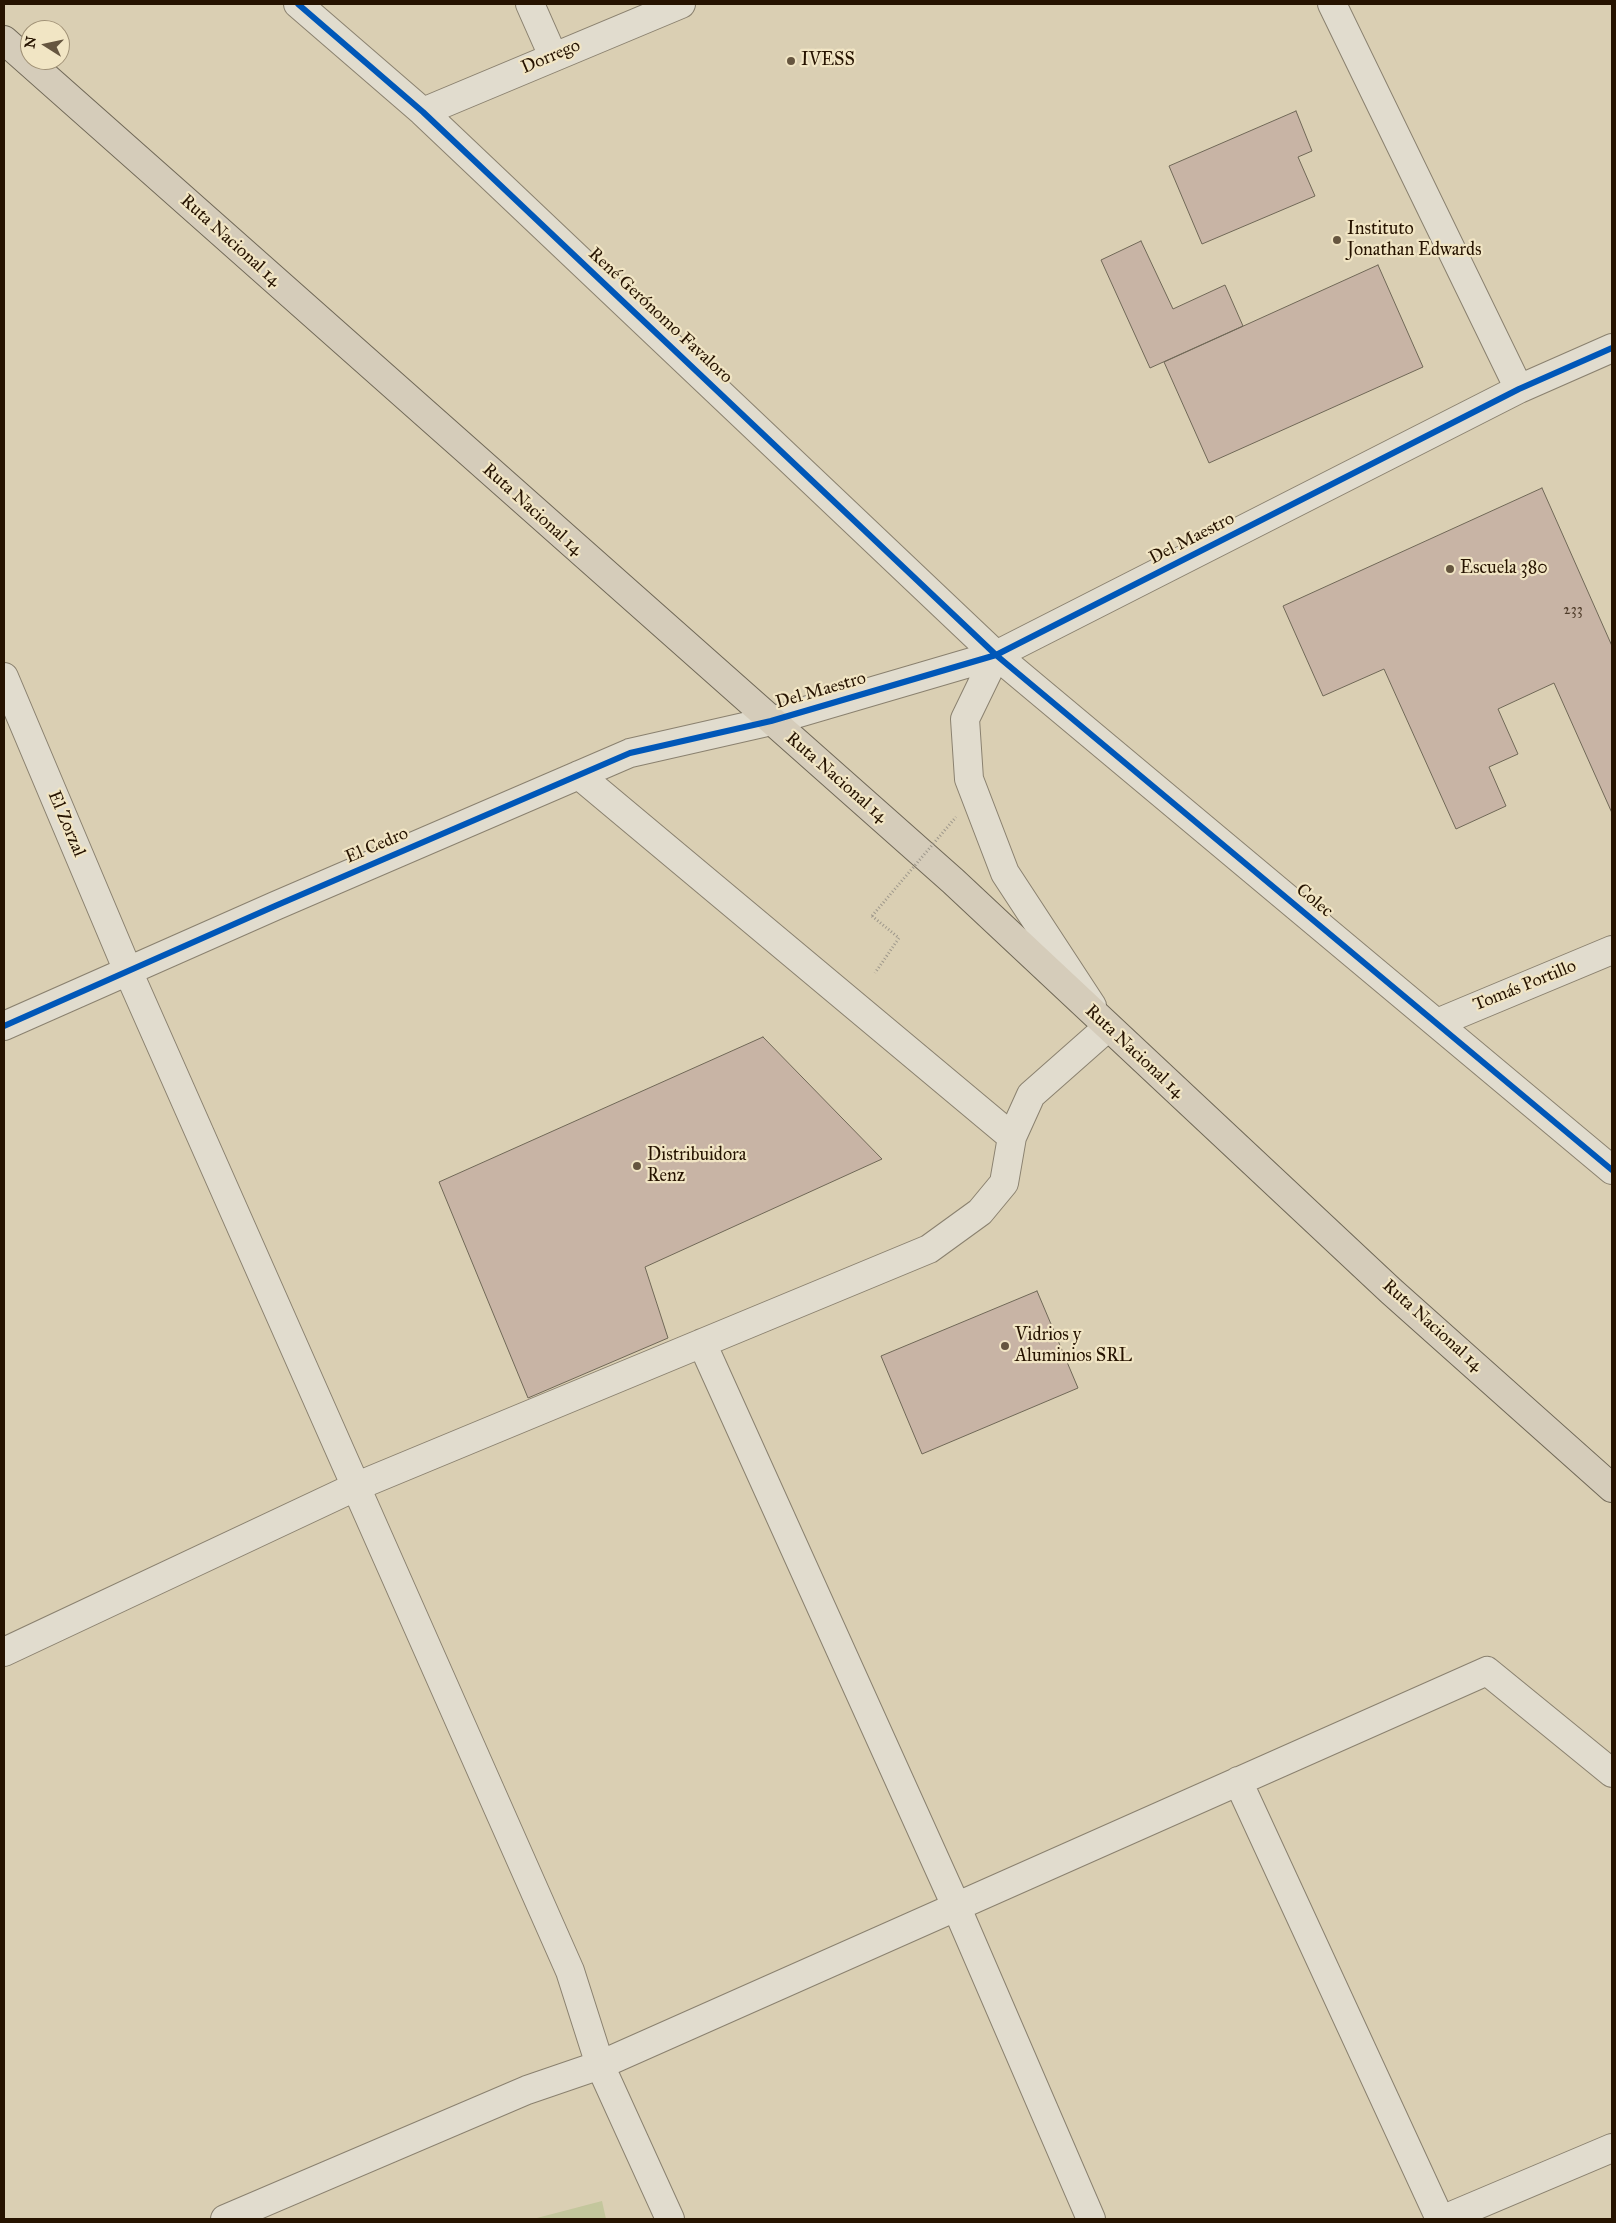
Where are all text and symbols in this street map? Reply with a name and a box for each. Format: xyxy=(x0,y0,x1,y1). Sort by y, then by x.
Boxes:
north arrow xyxy=(20,20,70,70)
text: N xyxy=(21,35,40,50)
street label: Dorrego xyxy=(518,35,584,79)
place label: IVESS xyxy=(801,50,855,72)
marker: IVESS xyxy=(785,55,797,67)
street label: Ruta Nacional 14 xyxy=(175,190,285,292)
place label: Instituto Jonathan Edwards xyxy=(1347,219,1482,262)
marker: Instituto Jonathan Edwards xyxy=(1331,234,1343,246)
street label: René Gerónomo Favaloro xyxy=(583,243,737,389)
street label: Ruta Nacional 14 xyxy=(477,459,587,561)
street label: Del Maestro xyxy=(1146,508,1238,570)
place label: Escuela 380 xyxy=(1460,558,1548,580)
marker: Escuela 380 xyxy=(1444,563,1456,575)
house number: 233 xyxy=(1563,601,1583,619)
street label: Del Maestro xyxy=(773,668,869,714)
street label: Ruta Nacional 14 xyxy=(781,728,891,828)
street label: El Zorzal xyxy=(42,788,90,860)
street label: El Cedro xyxy=(342,823,412,869)
street label: Colec xyxy=(1291,879,1337,923)
street label: Tomás Portillo xyxy=(1470,956,1580,1016)
street label: Ruta Nacional 14 xyxy=(1080,1001,1188,1103)
place label: Distribuidora Renz xyxy=(647,1145,746,1188)
marker: Distribuidora Renz xyxy=(631,1160,643,1172)
street label: Ruta Nacional 14 xyxy=(1377,1275,1487,1377)
place label: Vidrios y Aluminios SRL xyxy=(1015,1325,1132,1368)
marker: Vidrios y Aluminios SRL xyxy=(999,1340,1011,1352)

